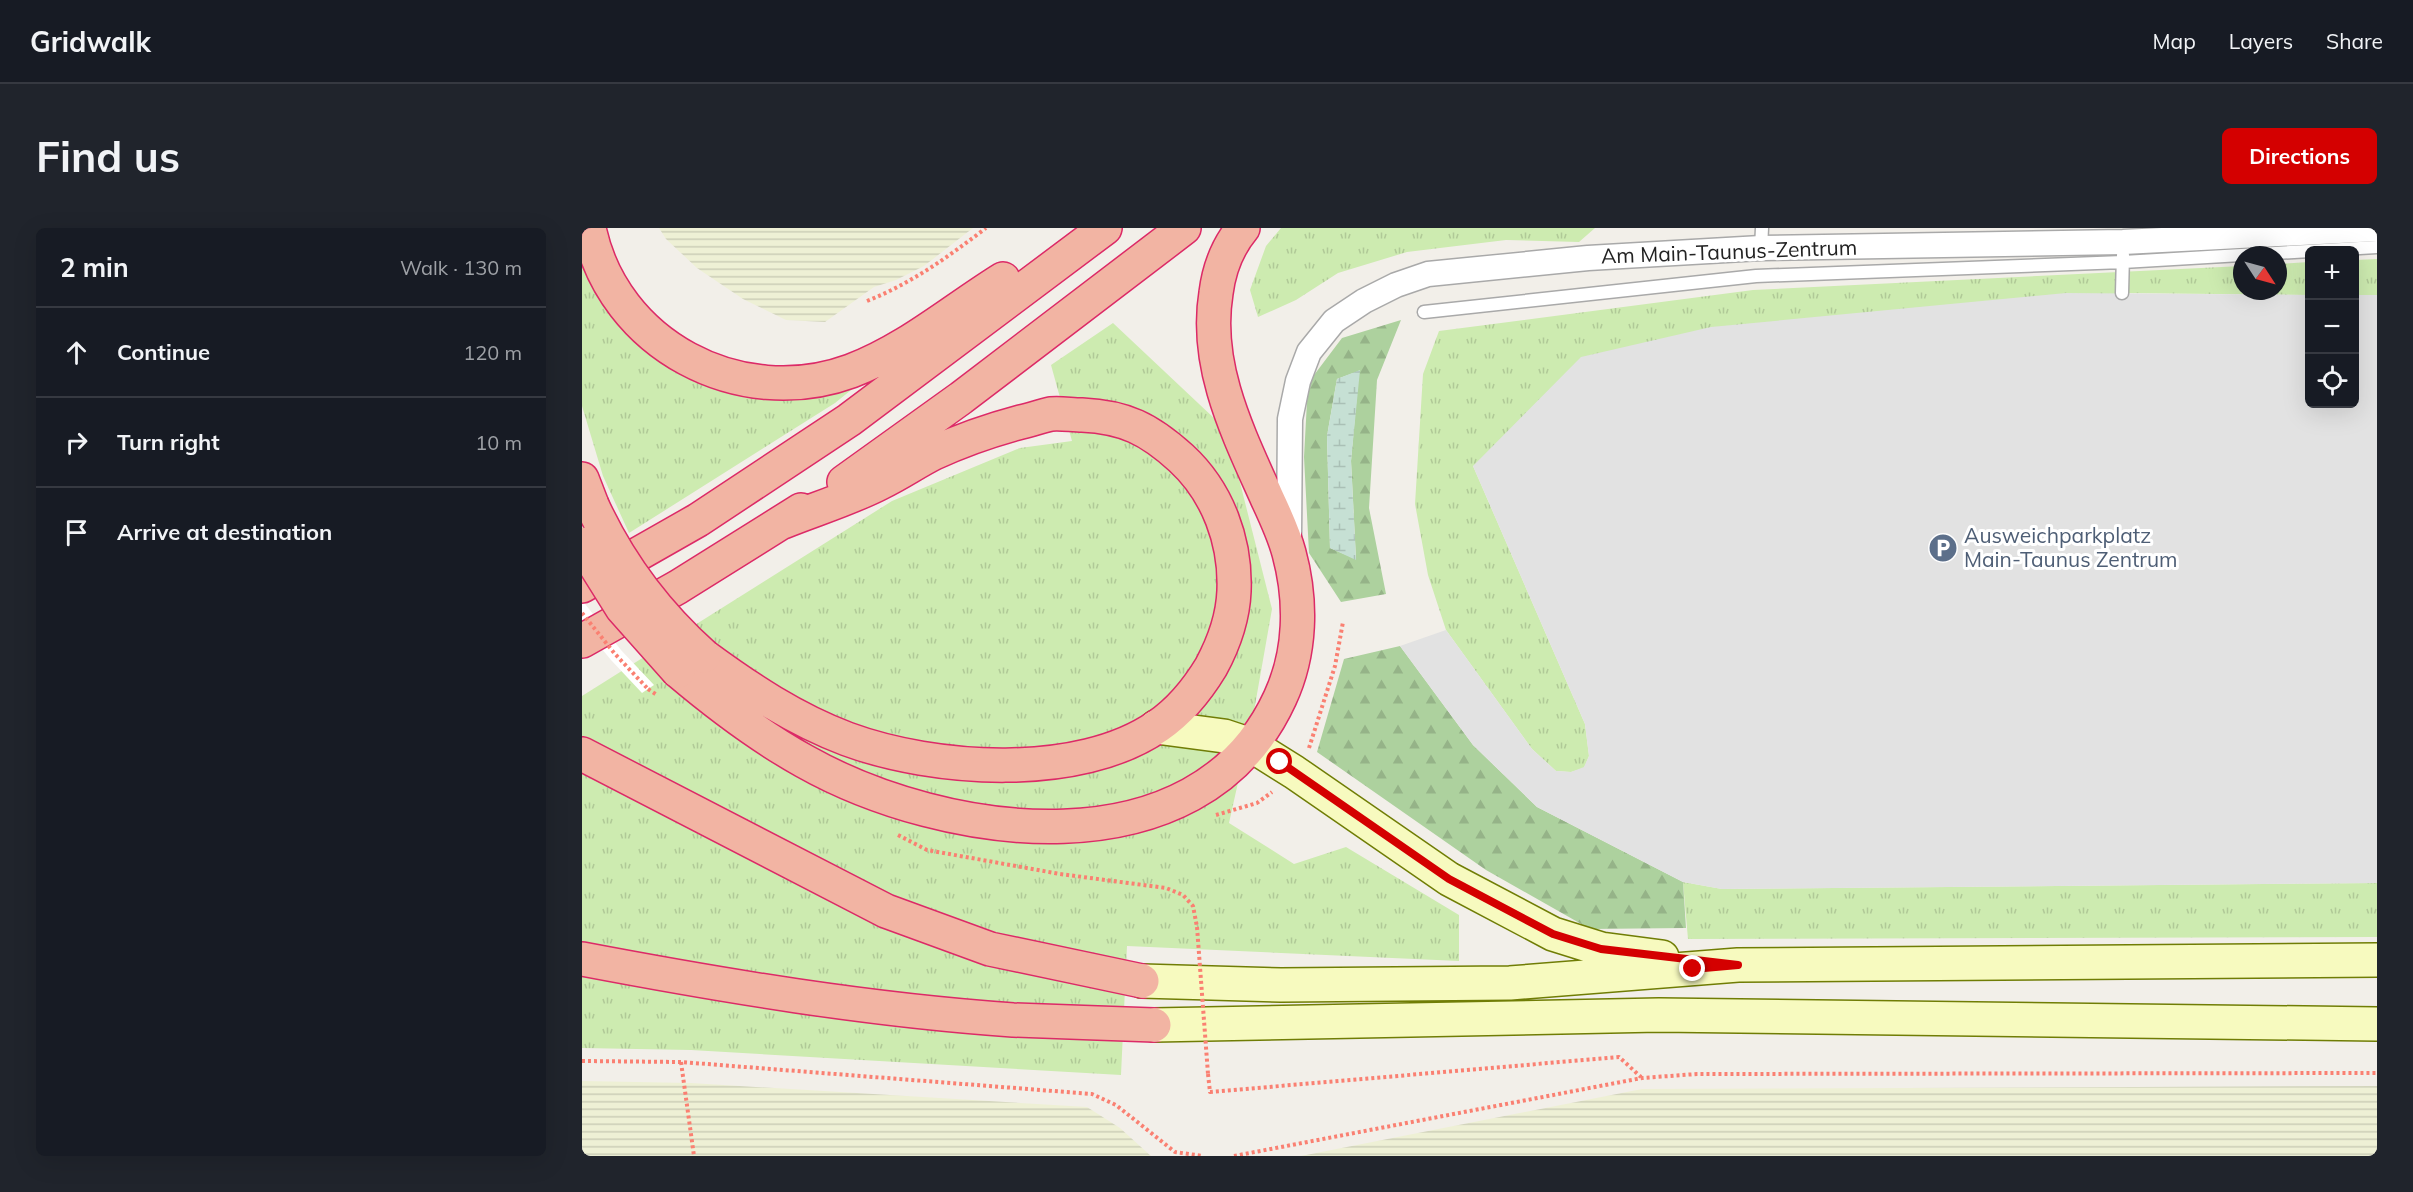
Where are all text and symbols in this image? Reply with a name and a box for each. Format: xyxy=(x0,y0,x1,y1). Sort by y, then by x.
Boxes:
text: Gridwalk xyxy=(30,24,151,59)
text: Map xyxy=(2153,28,2196,54)
text: Layers xyxy=(2229,28,2293,54)
text: Share xyxy=(2326,28,2383,54)
button: Directions xyxy=(2222,128,2377,184)
text: Find us xyxy=(36,130,180,183)
street label: Am Main-Taunus-Zentrum xyxy=(1600,234,1858,268)
north arrow xyxy=(2233,246,2287,300)
map controls xyxy=(2305,246,2359,408)
button: + xyxy=(2305,246,2359,300)
text: 2 min xyxy=(60,251,129,284)
text: Walk · 130 m xyxy=(400,255,522,280)
button: − xyxy=(2305,300,2359,354)
icon: ahead xyxy=(60,336,93,369)
text: Continue xyxy=(117,338,210,366)
text: 120 m xyxy=(463,340,522,365)
button: locate xyxy=(2305,354,2359,408)
icon: right xyxy=(60,426,93,459)
text: Turn right xyxy=(117,428,220,456)
text: 10 m xyxy=(475,430,522,455)
icon: arrive xyxy=(60,516,93,549)
text: Arrive at destination xyxy=(117,518,332,546)
place label: Ausweichparkplatz Main-Taunus Zentrum xyxy=(1964,522,2178,572)
parking icon: Ausweichparkplatz Main-Taunus Zentrum xyxy=(1927,532,1959,564)
route start xyxy=(1266,748,1292,774)
route end xyxy=(1679,955,1705,981)

